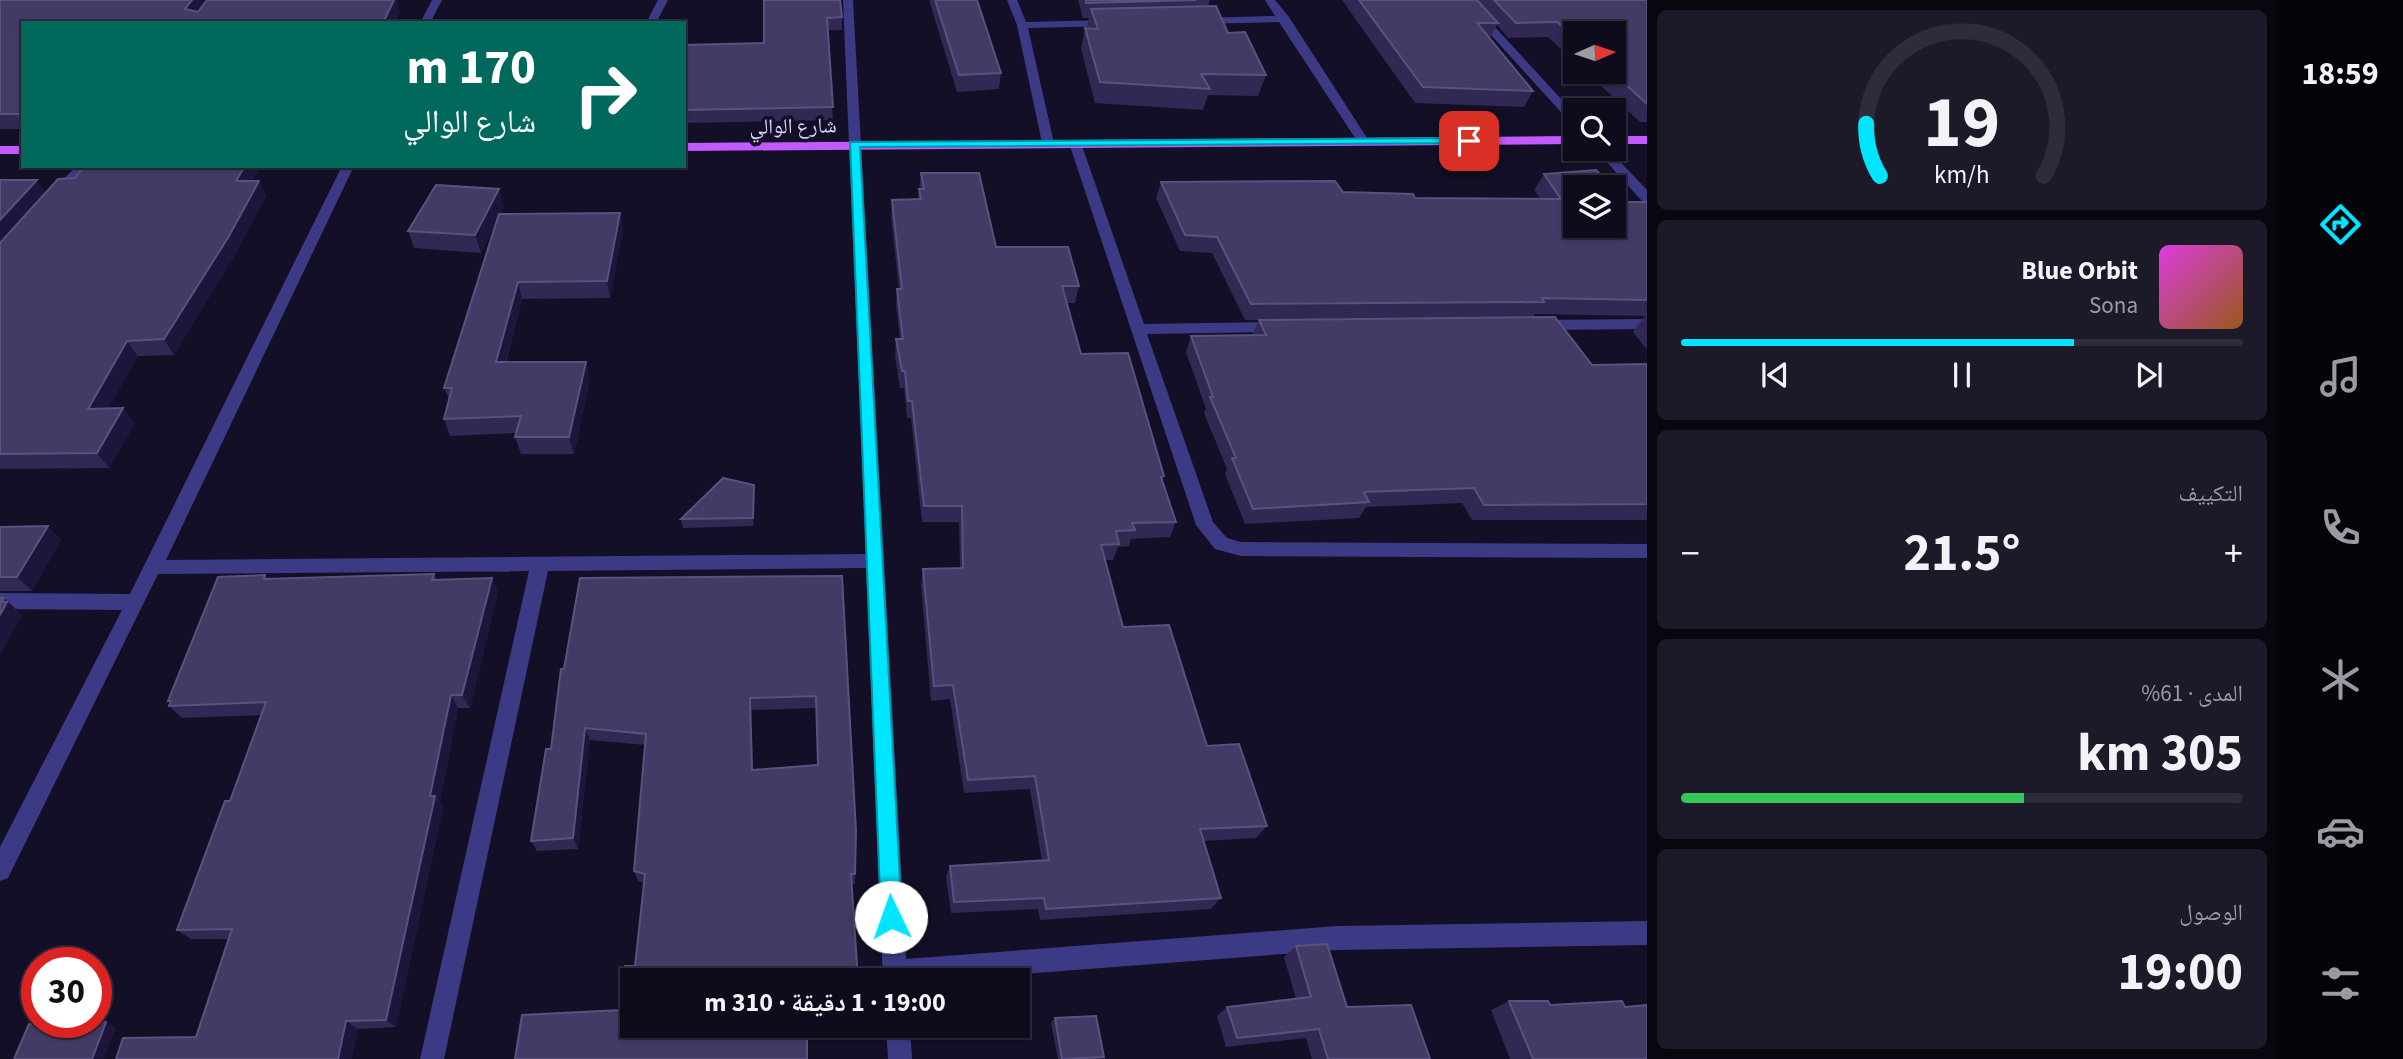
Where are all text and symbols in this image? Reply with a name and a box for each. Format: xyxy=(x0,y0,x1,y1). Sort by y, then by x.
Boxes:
north arrow xyxy=(1563,21,1626,84)
map controls xyxy=(1563,21,1626,238)
text: 170 m xyxy=(407,33,536,103)
icon: right xyxy=(560,49,651,140)
text: 18:59 xyxy=(2301,51,2379,97)
text: 19 xyxy=(1924,71,2000,175)
button: search xyxy=(1563,98,1626,161)
text: شارع الوالي xyxy=(403,99,536,145)
street label: شارع الوالي xyxy=(749,110,837,143)
pin xyxy=(1439,111,1499,171)
icon: arrive xyxy=(1450,122,1488,160)
text: km/h xyxy=(1934,157,1990,193)
button: layers xyxy=(1563,175,1626,238)
icon: directions xyxy=(2316,200,2365,249)
text: Blue Orbit xyxy=(2021,252,2138,289)
text: Sona xyxy=(2089,289,2138,322)
icon: music xyxy=(2316,352,2365,401)
icon: previous xyxy=(1756,356,1794,394)
icon: pause xyxy=(1943,356,1981,394)
icon: next xyxy=(2130,356,2168,394)
text: التكييف xyxy=(2178,477,2243,510)
icon: phone xyxy=(2316,503,2365,552)
text: 21.5° xyxy=(1904,517,2020,591)
text: − xyxy=(1681,527,1700,581)
text: + xyxy=(2224,527,2243,581)
icon: climate xyxy=(2316,655,2365,704)
text: المدى · 61% xyxy=(2141,677,2243,710)
text: 305 km xyxy=(2077,717,2243,791)
icon: car xyxy=(2316,807,2365,856)
position arrow xyxy=(854,880,928,954)
text: الوصول xyxy=(2179,896,2243,929)
text: 19:00 xyxy=(2118,936,2243,1010)
speed limit sign: 30 xyxy=(21,947,112,1038)
icon: filters xyxy=(2316,959,2365,1008)
text: 19:00 · 1 دقيقة · 310 m xyxy=(704,984,946,1021)

